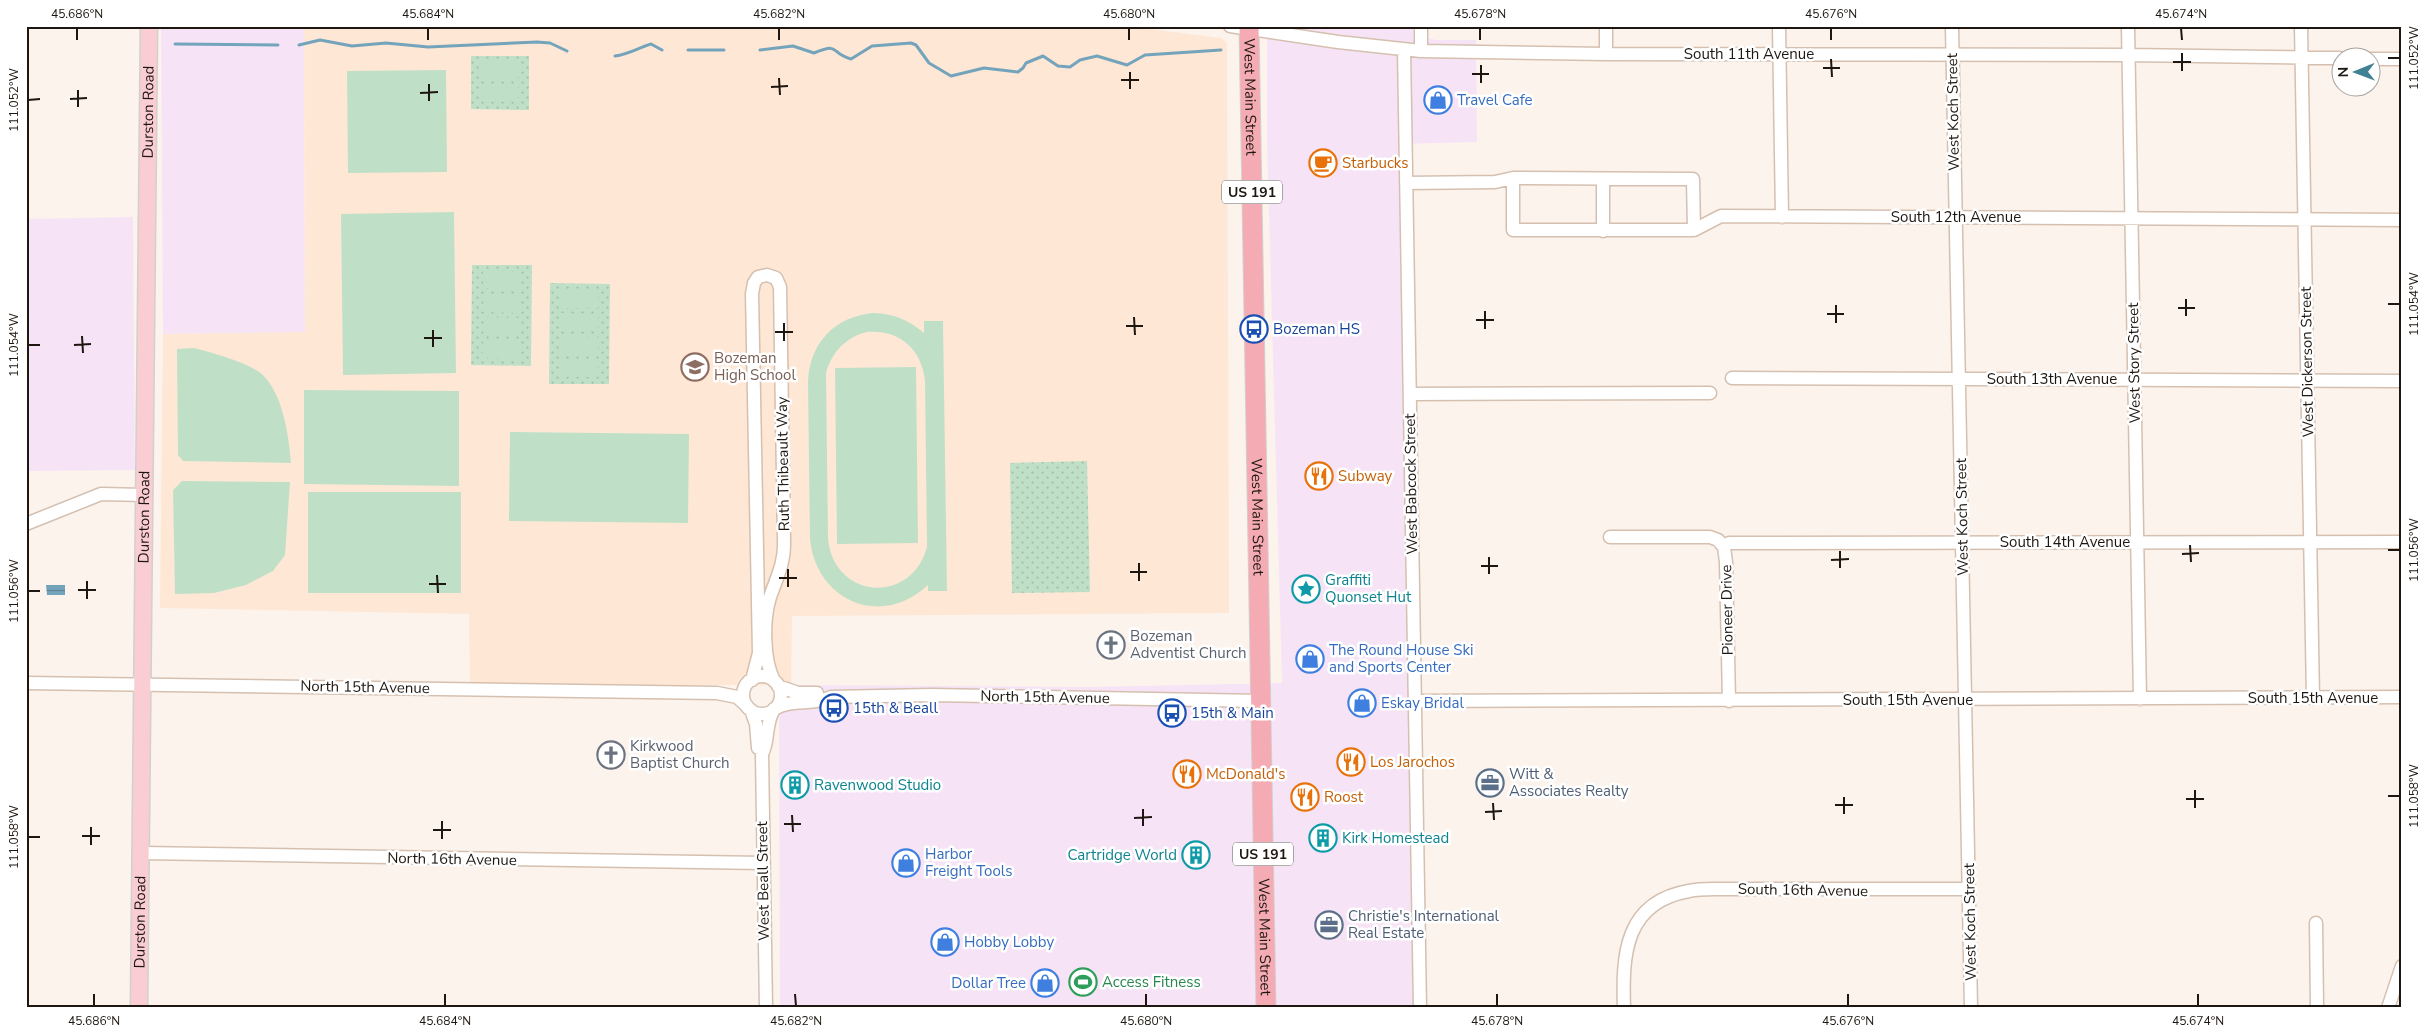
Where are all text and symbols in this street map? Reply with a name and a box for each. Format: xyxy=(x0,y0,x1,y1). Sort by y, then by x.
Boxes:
text: 45.686°N xyxy=(51,6,103,22)
text: 45.684°N xyxy=(402,6,454,22)
text: 45.682°N xyxy=(753,6,805,22)
text: 45.680°N xyxy=(1103,6,1155,22)
text: 45.678°N xyxy=(1454,6,1506,22)
text: 45.676°N xyxy=(1805,6,1857,22)
text: 45.674°N xyxy=(2155,6,2207,22)
text: 111.052°W xyxy=(2406,26,2422,90)
street label: West Main Street xyxy=(1239,38,1261,157)
street label: South 11th Avenue xyxy=(1684,44,1814,64)
north arrow xyxy=(2330,48,2380,98)
street label: West Koch Street xyxy=(1942,52,1964,171)
street label: Durston Road xyxy=(138,66,159,159)
text: N xyxy=(2334,67,2353,78)
text: 111.052°W xyxy=(6,68,22,132)
shop icon: Travel Cafe xyxy=(1423,85,1453,115)
place label: Travel Cafe xyxy=(1457,90,1533,110)
cafe icon: Starbucks xyxy=(1308,148,1338,178)
place label: Starbucks xyxy=(1342,153,1408,173)
road number: US 191 xyxy=(1222,180,1282,203)
street label: South 12th Avenue xyxy=(1891,207,2021,227)
text: 111.054°W xyxy=(2406,272,2422,336)
street label: West Dickerson Street xyxy=(2296,286,2318,438)
street label: West Story Street xyxy=(2123,302,2145,424)
text: 111.054°W xyxy=(6,313,22,377)
bus stop icon: Bozeman HS xyxy=(1239,314,1269,344)
place label: Bozeman HS xyxy=(1273,319,1360,339)
place label: Bozeman High School xyxy=(714,348,796,385)
school or university icon: Bozeman High School xyxy=(680,352,710,382)
street label: South 13th Avenue xyxy=(1987,369,2117,389)
street label: Ruth Thibeault Way xyxy=(772,396,794,532)
street label: West Babcock Street xyxy=(1400,413,1422,555)
street label: West Koch Street xyxy=(1951,457,1973,576)
street label: West Main Street xyxy=(1246,458,1269,577)
restaurant icon: Subway xyxy=(1304,461,1334,491)
place label: Subway xyxy=(1338,466,1393,486)
street label: Durston Road xyxy=(134,471,154,564)
text: 111.056°W xyxy=(2406,518,2422,582)
street label: South 14th Avenue xyxy=(2000,532,2130,552)
text: 111.056°W xyxy=(6,559,22,623)
street label: Pioneer Drive xyxy=(1716,565,1738,655)
place label: Graffiti Quonset Hut xyxy=(1325,570,1412,607)
place icon: Graffiti Quonset Hut xyxy=(1291,574,1321,604)
place label: Bozeman Adventist Church xyxy=(1130,626,1246,663)
church icon: Bozeman Adventist Church xyxy=(1096,630,1126,660)
place label: The Round House Ski and Sports Center xyxy=(1329,640,1474,677)
shop icon: The Round House Ski and Sports Center xyxy=(1295,644,1325,674)
street label: North 15th Avenue xyxy=(300,676,430,698)
street label: North 15th Avenue xyxy=(980,686,1110,708)
shop icon: Eskay Bridal xyxy=(1347,688,1377,718)
street label: South 15th Avenue xyxy=(2248,688,2378,708)
street label: South 15th Avenue xyxy=(1843,690,1973,710)
bus stop icon: 15th & Beall xyxy=(819,693,849,723)
place label: Eskay Bridal xyxy=(1381,693,1464,713)
place label: 15th & Beall xyxy=(853,698,938,718)
bus stop icon: 15th & Main xyxy=(1157,698,1187,728)
place label: 15th & Main xyxy=(1191,703,1274,723)
place label: Kirkwood Baptist Church xyxy=(630,736,730,773)
church icon: Kirkwood Baptist Church xyxy=(596,740,626,770)
restaurant icon: Los Jarochos xyxy=(1336,747,1366,777)
place label: Los Jarochos xyxy=(1370,752,1455,772)
restaurant icon: McDonald's xyxy=(1172,759,1202,789)
place label: McDonald's xyxy=(1206,764,1285,784)
place label: Witt & Associates Realty xyxy=(1509,764,1629,801)
text: 111.058°W xyxy=(2406,764,2422,828)
office icon: Witt & Associates Realty xyxy=(1475,768,1505,798)
building icon: Ravenwood Studio xyxy=(780,770,810,800)
place label: Ravenwood Studio xyxy=(814,775,941,795)
restaurant icon: Roost xyxy=(1290,782,1320,812)
place label: Roost xyxy=(1324,787,1364,807)
text: 111.058°W xyxy=(6,805,22,869)
street label: West Beall Street xyxy=(752,820,774,941)
building icon: Kirk Homestead xyxy=(1308,823,1338,853)
place label: Kirk Homestead xyxy=(1342,828,1449,848)
building icon: Cartridge World xyxy=(1181,840,1211,870)
road number: US 191 xyxy=(1233,842,1293,866)
place label: Harbor Freight Tools xyxy=(925,844,1012,881)
place label: Cartridge World xyxy=(1068,845,1177,865)
street label: North 16th Avenue xyxy=(387,848,517,870)
shop icon: Harbor Freight Tools xyxy=(891,848,921,878)
street label: West Koch Street xyxy=(1959,862,1981,981)
street label: Durston Road xyxy=(129,875,150,969)
street label: West Main Street xyxy=(1254,878,1276,997)
street label: South 16th Avenue xyxy=(1738,879,1868,901)
place label: Christie's International Real Estate xyxy=(1348,906,1500,943)
office icon: Christie's International Real Estate xyxy=(1314,910,1344,940)
shop icon: Hobby Lobby xyxy=(930,927,960,957)
place label: Hobby Lobby xyxy=(964,932,1054,952)
sports icon: Access Fitness xyxy=(1068,967,1098,997)
shop icon: Dollar Tree xyxy=(1030,968,1060,998)
place label: Access Fitness xyxy=(1102,972,1201,992)
place label: Dollar Tree xyxy=(951,973,1026,993)
text: 45.686°N xyxy=(68,1013,120,1029)
text: 45.684°N xyxy=(419,1013,471,1029)
text: 45.682°N xyxy=(770,1013,822,1029)
text: 45.680°N xyxy=(1120,1013,1172,1029)
text: 45.678°N xyxy=(1471,1013,1523,1029)
text: 45.676°N xyxy=(1822,1013,1874,1029)
text: 45.674°N xyxy=(2172,1013,2224,1029)

